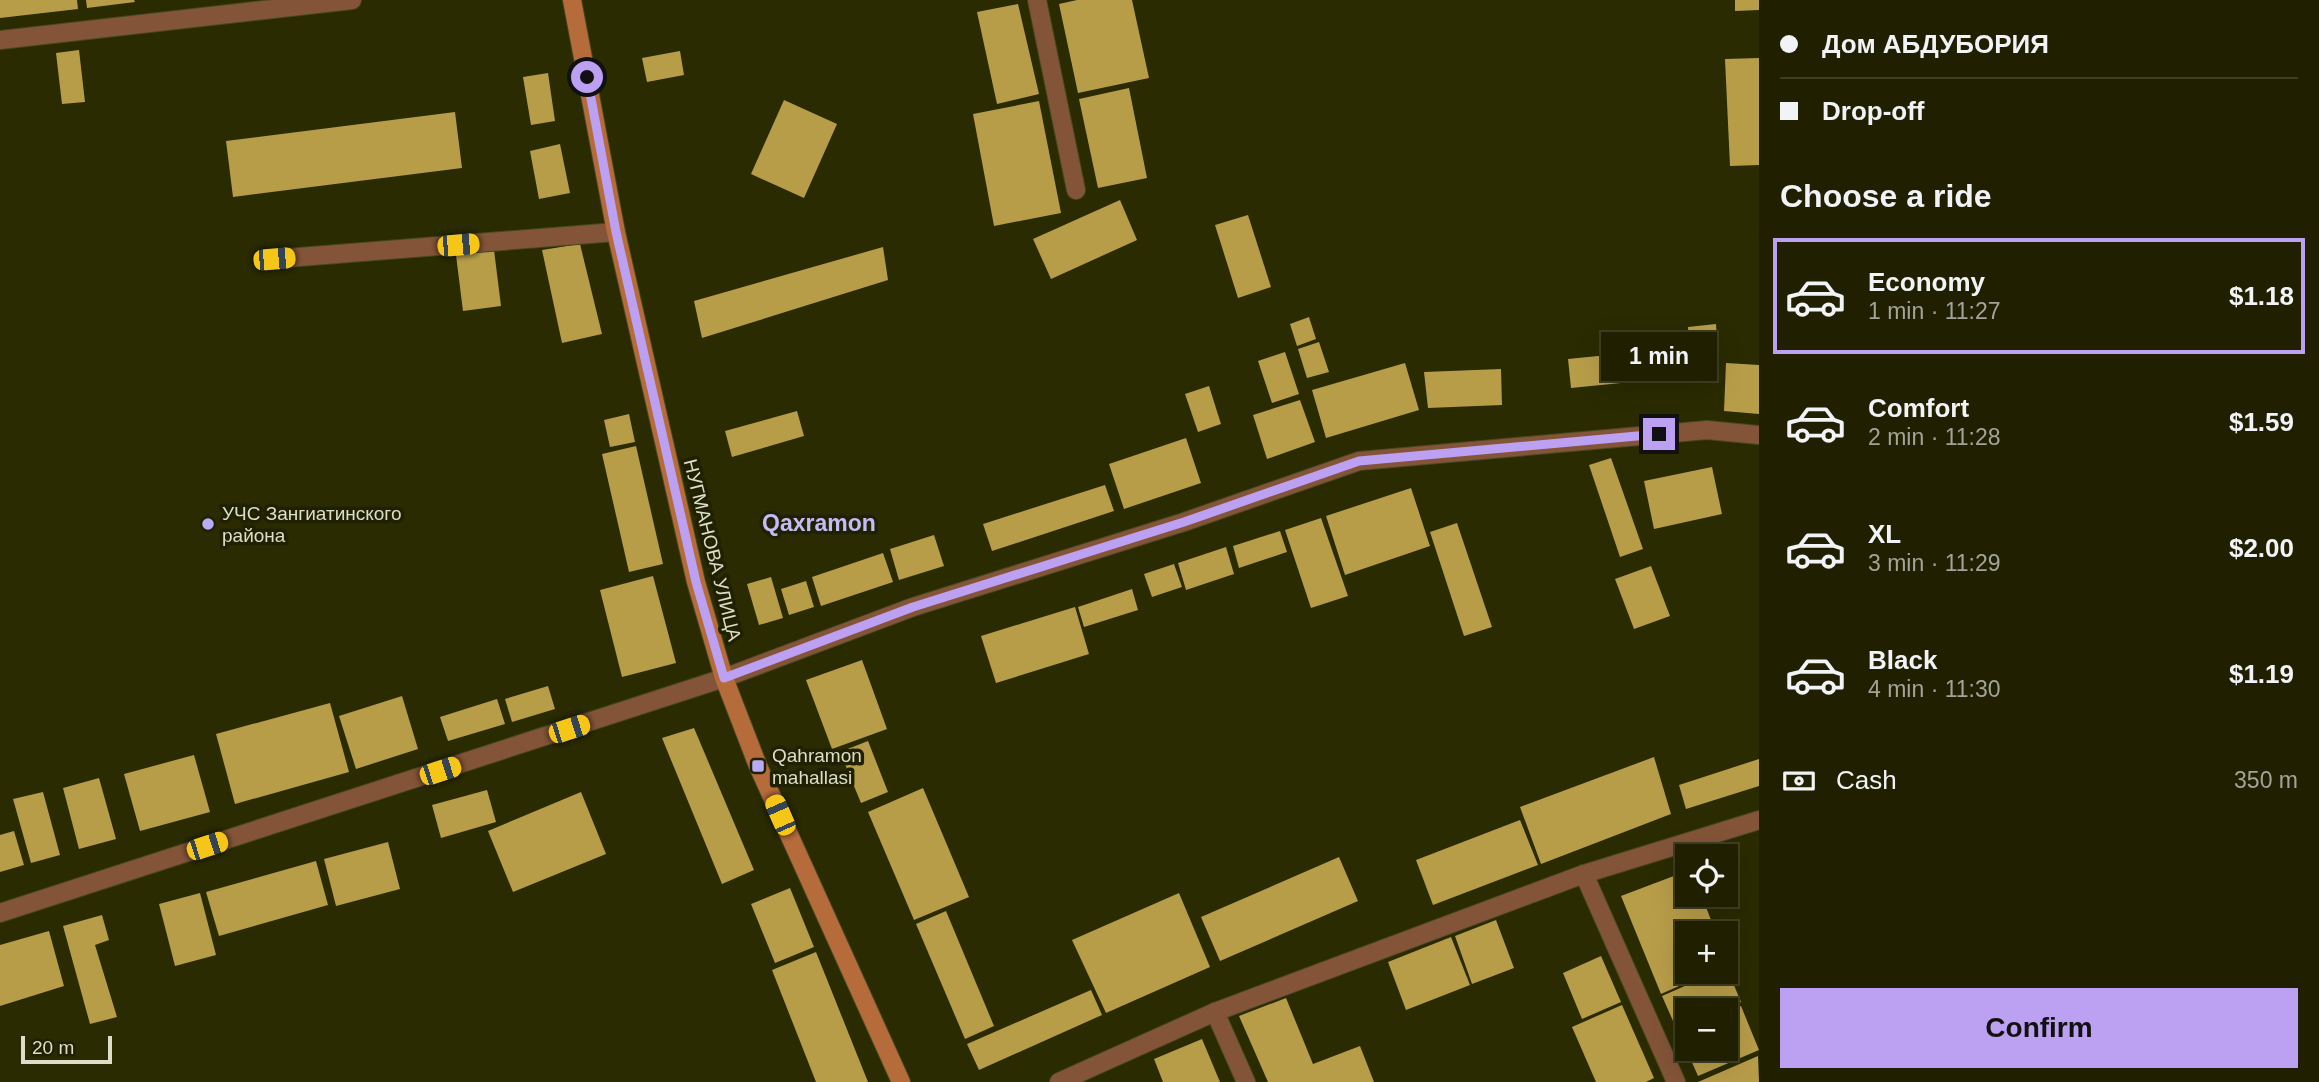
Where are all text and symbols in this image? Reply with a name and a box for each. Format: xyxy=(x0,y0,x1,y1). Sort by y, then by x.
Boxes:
text: Дом АБДУБОРИЯ xyxy=(1822,29,2049,59)
route start xyxy=(571,61,603,93)
text: Drop-off xyxy=(1822,96,1925,126)
text: Choose a ride xyxy=(1780,178,1992,214)
car xyxy=(437,233,480,257)
car xyxy=(253,247,296,271)
icon: car xyxy=(1784,265,1847,328)
text: Economy xyxy=(1868,267,1985,297)
text: $1.18 xyxy=(2229,281,2294,311)
text: 1 min · 11:27 xyxy=(1868,298,2001,324)
callout: 1 min xyxy=(1601,332,1717,382)
text: 1 min xyxy=(1629,343,1689,369)
icon: car xyxy=(1784,391,1847,454)
text: Comfort xyxy=(1868,393,1969,423)
text: $1.59 xyxy=(2229,407,2294,437)
route end xyxy=(1643,418,1675,450)
text: 2 min · 11:28 xyxy=(1868,424,2001,450)
street label: НУГМАНОВА УЛИЦА xyxy=(680,457,745,644)
place label: УЧС Зангиатинского района xyxy=(222,503,401,546)
district label: Qaxramon xyxy=(762,510,876,536)
marker: УЧС Зангиатинского района xyxy=(200,516,216,532)
icon: car xyxy=(1784,517,1847,580)
text: XL xyxy=(1868,519,1901,549)
text: $2.00 xyxy=(2229,533,2294,563)
text: 3 min · 11:29 xyxy=(1868,550,2001,576)
icon: car xyxy=(1784,643,1847,706)
text: Black xyxy=(1868,645,1937,675)
text: $1.19 xyxy=(2229,659,2294,689)
text: 4 min · 11:30 xyxy=(1868,676,2001,702)
car xyxy=(546,713,593,745)
place label: Qahramon mahallasi xyxy=(772,745,862,788)
car xyxy=(417,755,464,787)
marker: Qahramon mahallasi xyxy=(750,758,766,774)
icon: cash xyxy=(1780,762,1818,800)
text: Cash xyxy=(1836,765,1897,795)
text: 350 m xyxy=(2234,767,2298,793)
car xyxy=(762,792,799,838)
car xyxy=(184,830,231,862)
map controls xyxy=(1675,844,1738,1061)
button: locate xyxy=(1675,844,1738,907)
button: + xyxy=(1675,921,1738,984)
button: Confirm xyxy=(1780,988,2298,1068)
button: − xyxy=(1675,998,1738,1061)
scale bar xyxy=(21,1033,112,1065)
text: 20 m xyxy=(32,1037,74,1058)

